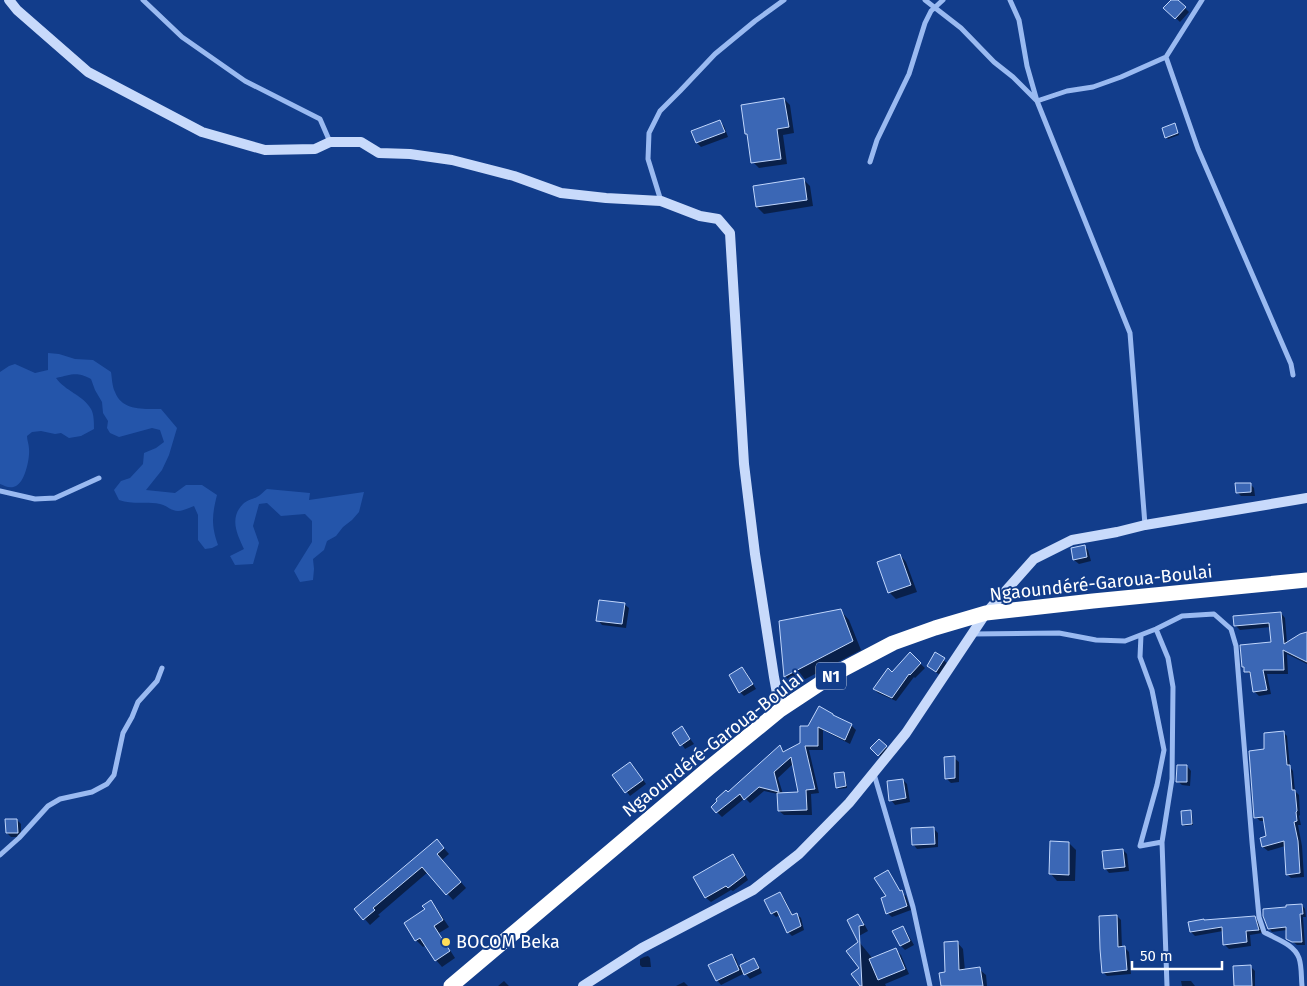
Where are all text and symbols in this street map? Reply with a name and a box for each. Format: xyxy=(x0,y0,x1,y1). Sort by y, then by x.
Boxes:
street label: Ngaoundéré-Garoua-Boulai xyxy=(988,560,1214,606)
road number: N1 xyxy=(816,662,846,689)
street label: Ngaoundéré-Garoua-Boulai xyxy=(618,666,808,822)
place label: BOCOM Beka xyxy=(456,931,560,953)
marker: BOCOM Beka xyxy=(440,936,452,948)
scale bar xyxy=(1132,938,1222,970)
text: 50 m xyxy=(1140,947,1173,965)

